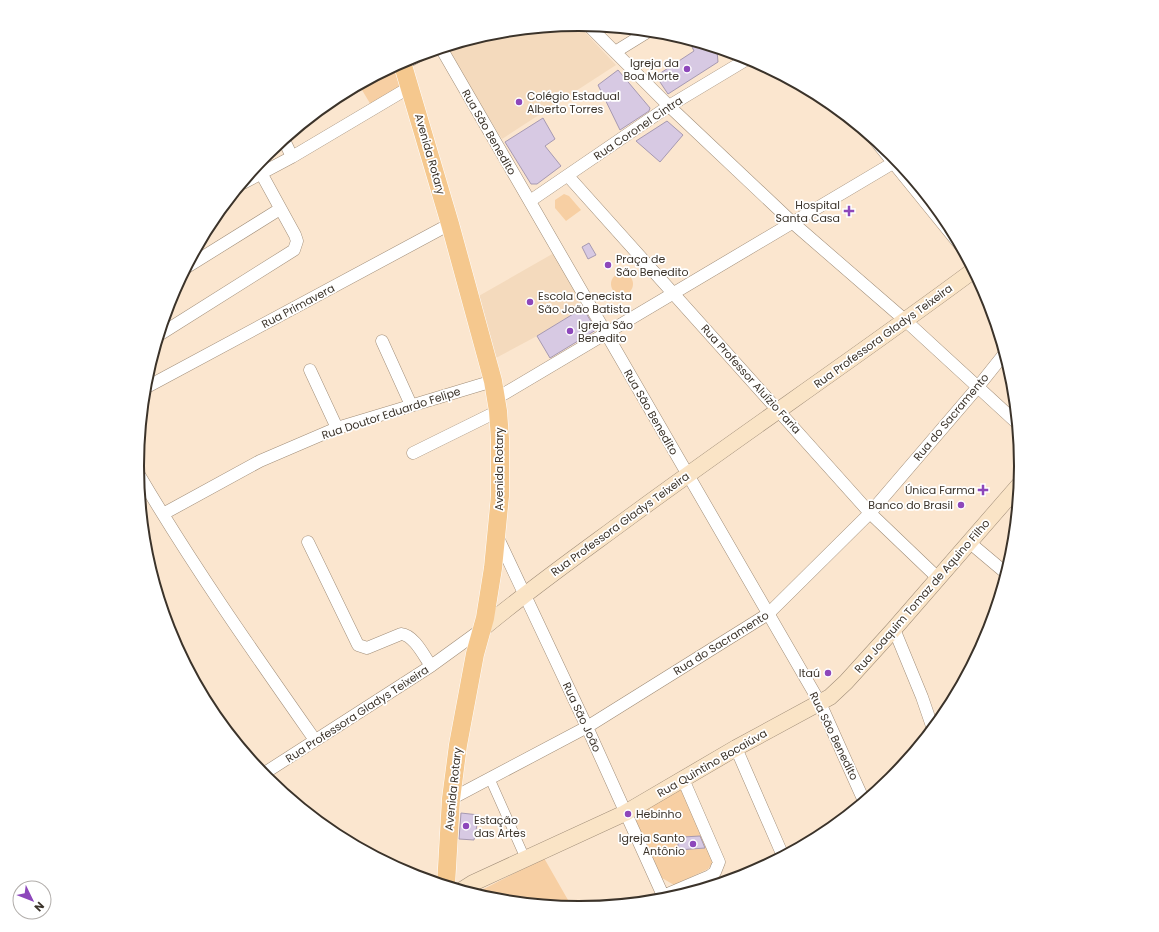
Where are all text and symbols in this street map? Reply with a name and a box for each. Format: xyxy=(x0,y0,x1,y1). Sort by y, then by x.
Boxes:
place label: Igreja da Boa Morte xyxy=(623,55,679,84)
marker: Igreja da Boa Morte xyxy=(682,64,692,74)
street label: Rua São Benedito xyxy=(458,86,520,178)
place label: Colégio Estadual Alberto Torres xyxy=(527,88,620,117)
street label: Rua Coronel Cintra xyxy=(590,92,686,164)
marker: Colégio Estadual Alberto Torres xyxy=(514,97,524,107)
street label: Avenida Rotary xyxy=(411,112,449,197)
place label: Hospital Santa Casa xyxy=(776,197,840,226)
marker: Hospital Santa Casa xyxy=(843,205,855,217)
place label: Praça de São Benedito xyxy=(616,251,688,280)
marker: Praça de São Benedito xyxy=(603,260,613,270)
street label: Rua Primavera xyxy=(259,280,337,332)
street label: Rua Professora Gladys Teixeira xyxy=(810,280,956,392)
place label: Escola Cenecista São João Batista xyxy=(538,288,632,317)
marker: Escola Cenecista São João Batista xyxy=(525,297,535,307)
place label: Igreja São Benedito xyxy=(578,317,633,346)
street label: Rua Professor Aluízio Faria xyxy=(697,321,805,437)
marker: Igreja São Benedito xyxy=(565,326,575,336)
street label: Rua São Benedito xyxy=(620,366,682,458)
street label: Rua do Sacramento xyxy=(910,370,992,464)
street label: Rua Doutor Eduardo Felipe xyxy=(320,383,463,443)
street label: Avenida Rotary xyxy=(491,426,507,511)
street label: Rua Professora Gladys Teixeira xyxy=(547,468,693,580)
place label: Única Farma xyxy=(905,482,975,498)
marker: Única Farma xyxy=(978,485,988,495)
place label: Banco do Brasil xyxy=(868,497,953,513)
marker: Banco do Brasil xyxy=(956,500,966,510)
street label: Rua Joaquim Tomaz de Aquino Filho xyxy=(851,516,993,676)
street label: Rua do Sacramento xyxy=(670,607,772,679)
street label: Rua Professora Gladys Teixeira xyxy=(282,662,432,766)
place label: Itaú xyxy=(799,665,820,681)
marker: Itaú xyxy=(823,668,833,678)
street label: Rua São João xyxy=(559,679,605,755)
street label: Rua São Benedito xyxy=(806,689,862,783)
street label: Rua Quintino Bocaiúva xyxy=(654,725,770,801)
street label: Avenida Rotary xyxy=(441,746,465,831)
place label: Hebinho xyxy=(636,806,682,822)
marker: Hebinho xyxy=(623,809,633,819)
place label: Estação das Artes xyxy=(474,812,526,841)
marker: Estação das Artes xyxy=(461,821,471,831)
place label: Igreja Santo Antônio xyxy=(619,830,685,859)
marker: Igreja Santo Antônio xyxy=(688,839,698,849)
north arrow xyxy=(12,880,52,920)
text: N xyxy=(31,898,48,915)

